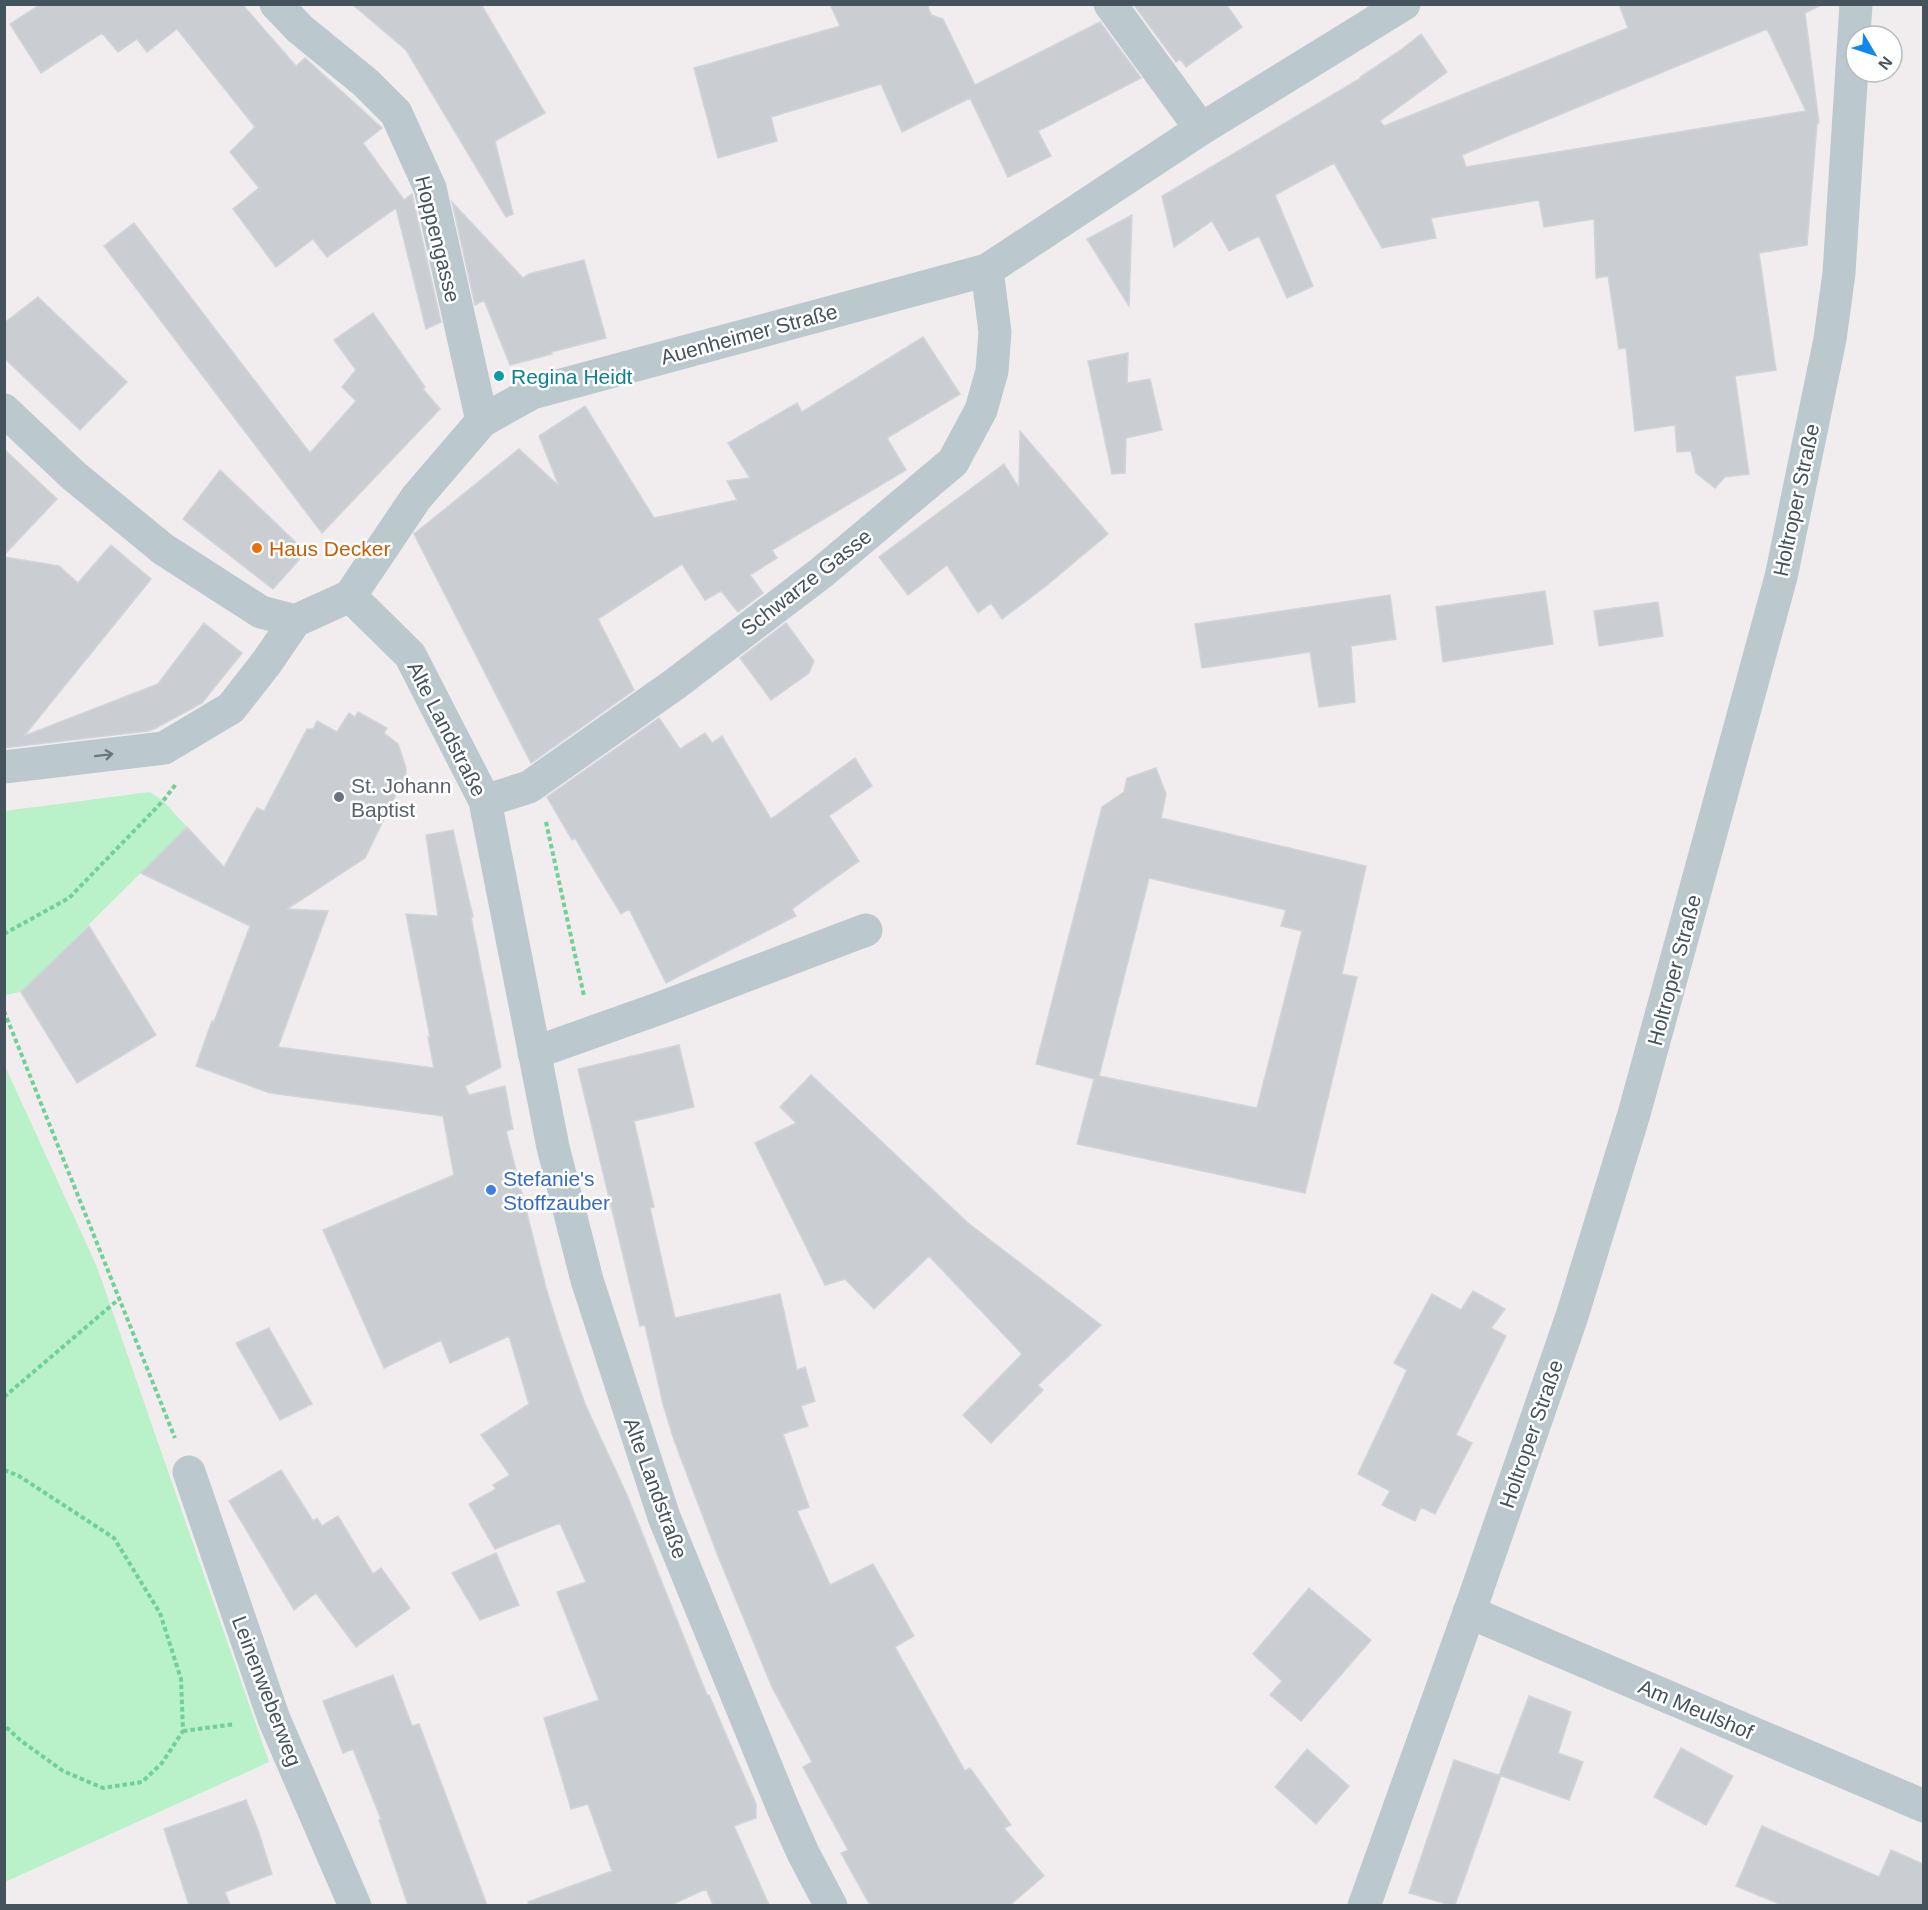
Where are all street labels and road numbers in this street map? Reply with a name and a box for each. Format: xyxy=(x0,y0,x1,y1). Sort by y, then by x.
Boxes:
street label: Hoppengasse xyxy=(411,173,465,305)
street label: Auenheimer Straße xyxy=(658,299,840,369)
street label: Holtroper Straße xyxy=(1769,422,1823,578)
street label: Schwarze Gasse xyxy=(736,524,876,640)
street label: Alte Landstraße xyxy=(403,658,491,800)
street label: Holtroper Straße xyxy=(1643,892,1705,1048)
street label: Holtroper Straße xyxy=(1495,1357,1567,1511)
street label: Alte Landstraße xyxy=(620,1414,692,1562)
street label: Leinenweberweg xyxy=(228,1613,306,1769)
street label: Am Meulshof xyxy=(1635,1674,1757,1744)

